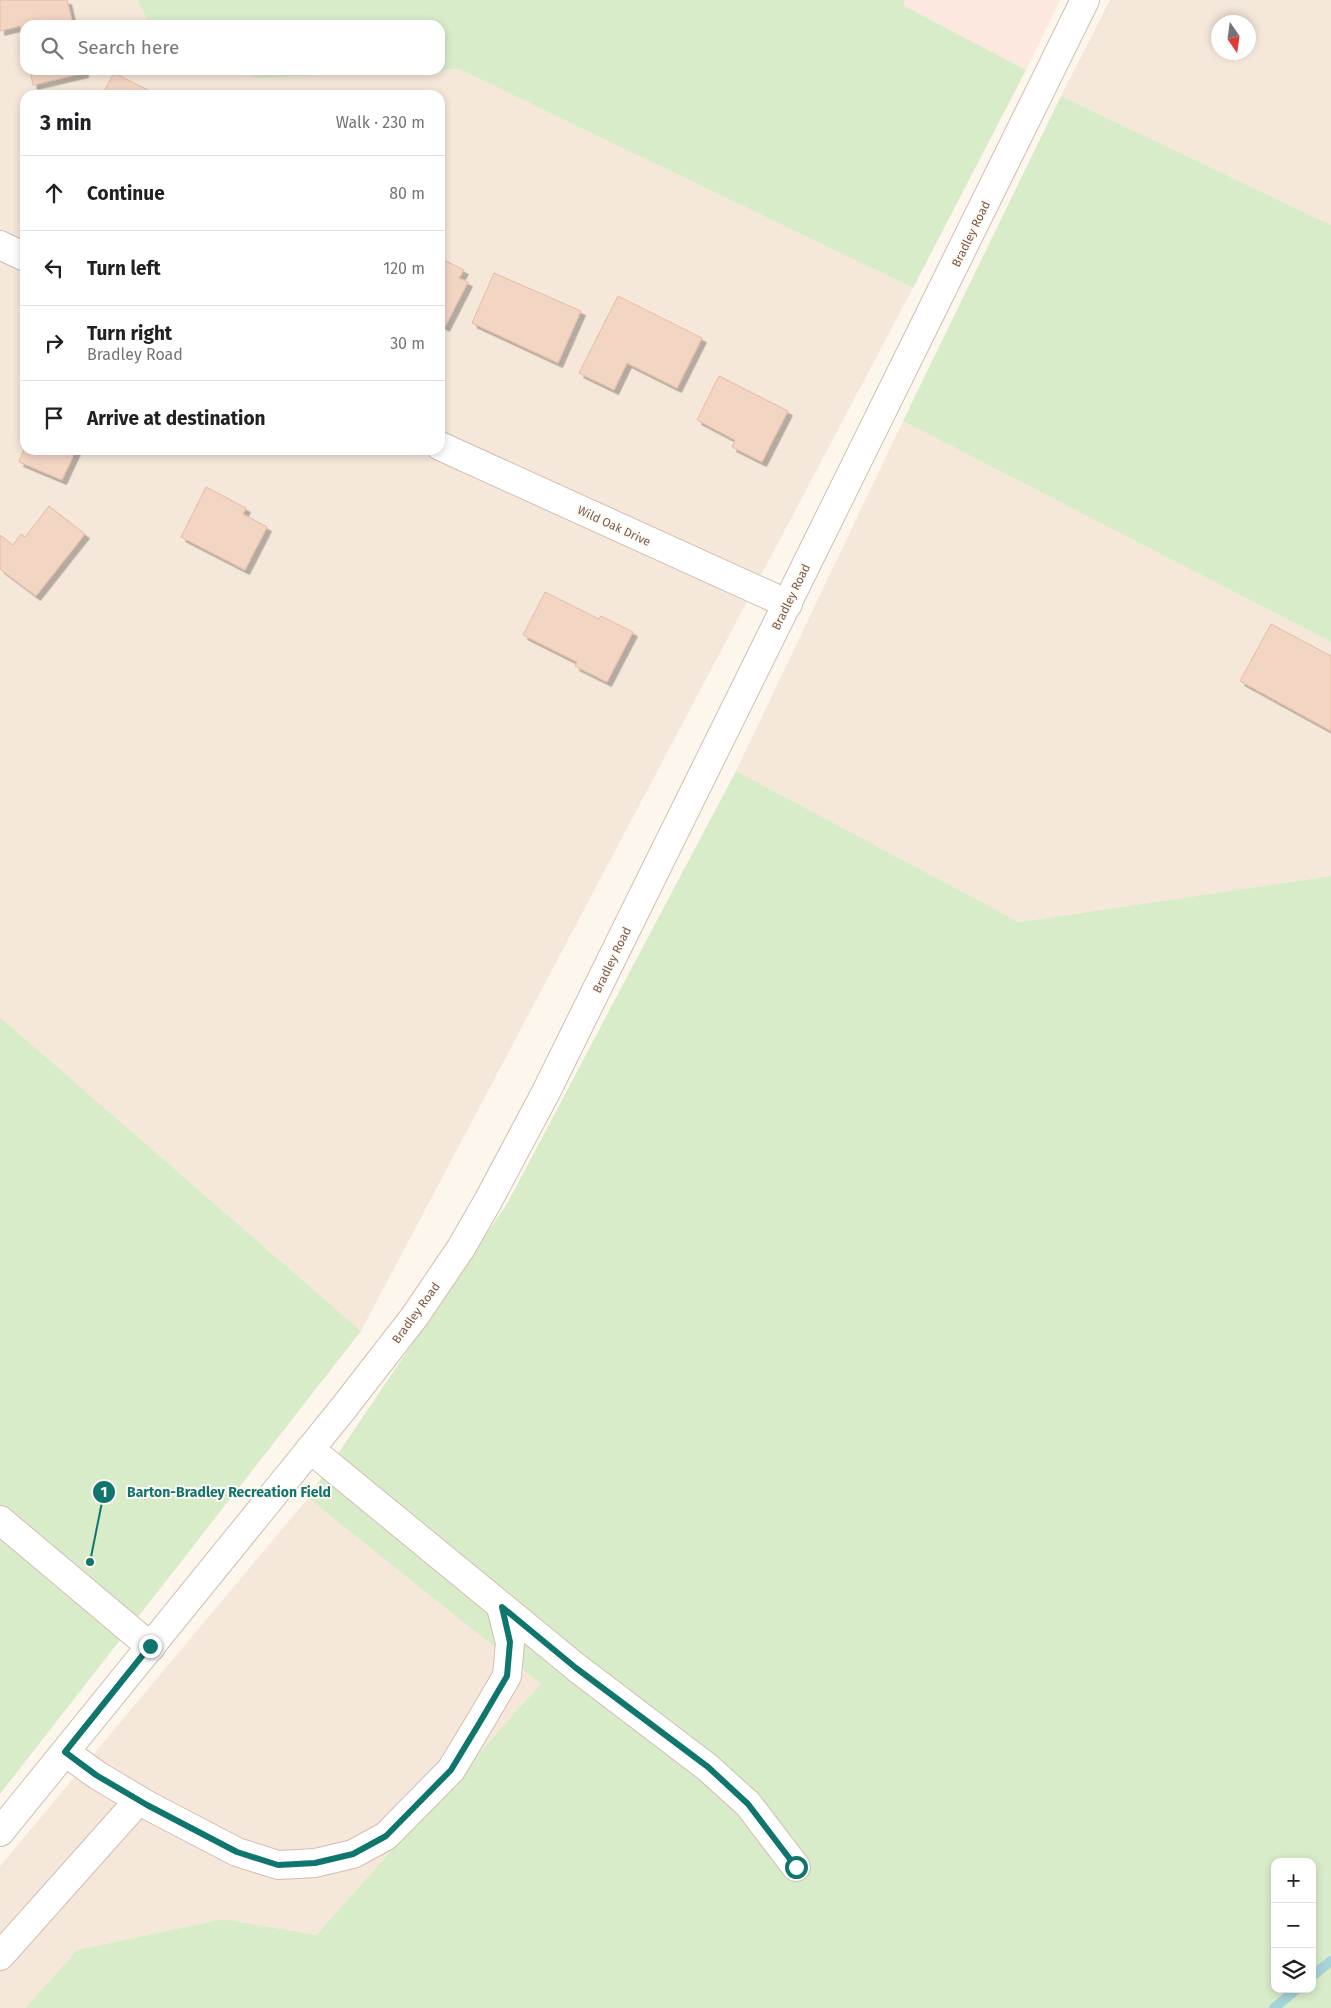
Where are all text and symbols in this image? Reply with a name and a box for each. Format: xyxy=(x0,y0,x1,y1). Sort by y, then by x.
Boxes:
north arrow xyxy=(1211,15,1256,60)
search box xyxy=(20,20,445,75)
icon: search xyxy=(38,34,66,62)
text: Search here xyxy=(78,36,179,59)
text: 3 min xyxy=(40,110,92,136)
text: Walk · 230 m xyxy=(336,113,425,132)
icon: ahead xyxy=(40,179,68,207)
text: Continue xyxy=(87,182,165,205)
text: 80 m xyxy=(389,184,425,203)
street label: Bradley Road xyxy=(949,199,993,269)
icon: left xyxy=(40,254,68,282)
text: Turn left xyxy=(87,257,161,280)
text: 120 m xyxy=(383,259,425,278)
text: Turn right xyxy=(87,322,172,345)
icon: right xyxy=(40,329,68,357)
text: 30 m xyxy=(390,334,425,353)
text: Bradley Road xyxy=(87,345,183,364)
icon: arrive xyxy=(40,404,68,432)
text: Arrive at destination xyxy=(87,407,266,430)
street label: Wild Oak Drive xyxy=(575,503,653,549)
street label: Bradley Road xyxy=(769,562,813,632)
street label: Bradley Road xyxy=(590,925,634,995)
street label: Bradley Road xyxy=(389,1280,443,1346)
callout: Barton-Bradley Recreation Field xyxy=(92,1477,341,1506)
text: 1 xyxy=(101,1483,107,1501)
text: Barton-Bradley Recreation Field xyxy=(127,1484,331,1501)
route end xyxy=(139,1635,162,1658)
route start xyxy=(785,1856,808,1879)
map controls xyxy=(1271,1858,1316,1993)
button: + xyxy=(1271,1858,1316,1903)
button: − xyxy=(1271,1903,1316,1948)
button: layers xyxy=(1271,1948,1316,1993)

